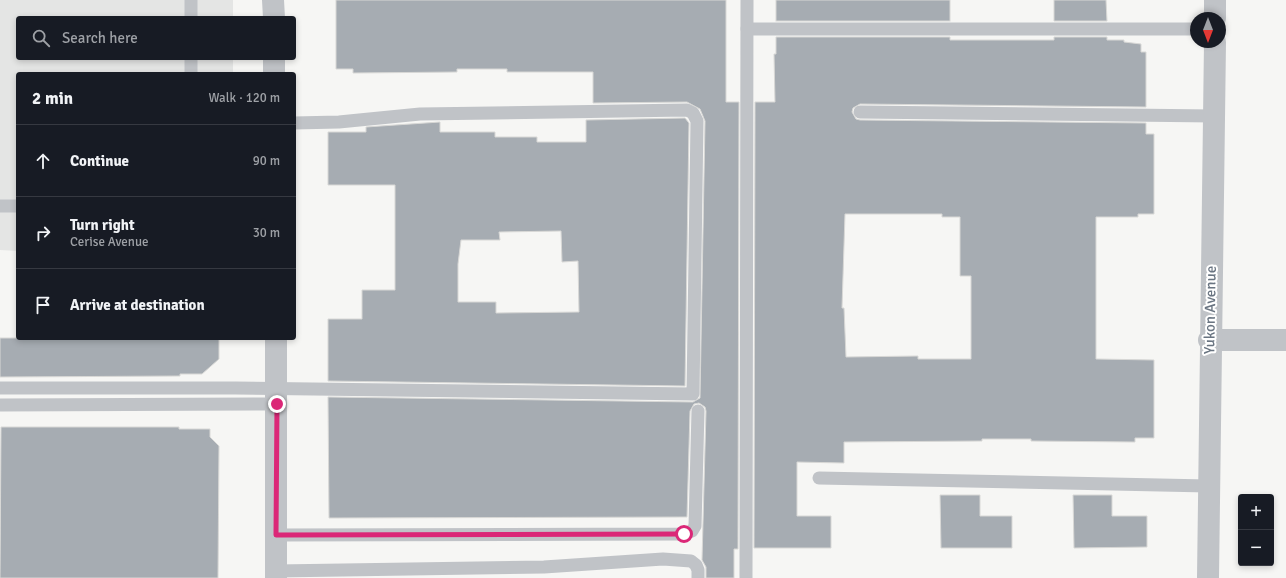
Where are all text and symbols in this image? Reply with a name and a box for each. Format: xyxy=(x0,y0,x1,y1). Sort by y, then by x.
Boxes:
north arrow xyxy=(1190,12,1226,48)
search box xyxy=(16,16,296,60)
icon: search xyxy=(30,27,52,49)
text: Search here xyxy=(62,29,138,47)
text: 2 min xyxy=(32,88,73,109)
text: Walk · 120 m xyxy=(209,90,280,106)
icon: ahead xyxy=(32,150,54,172)
text: Continue xyxy=(70,152,129,170)
text: 90 m xyxy=(253,153,280,169)
text: Turn right xyxy=(70,216,135,234)
icon: right xyxy=(32,222,54,244)
text: 30 m xyxy=(253,225,280,241)
text: Cerise Avenue xyxy=(70,234,149,250)
street label: Yukon Avenue xyxy=(1200,266,1220,354)
icon: arrive xyxy=(32,294,54,316)
text: Arrive at destination xyxy=(70,296,205,314)
route end xyxy=(268,395,286,413)
map controls xyxy=(1238,494,1274,566)
button: + xyxy=(1238,494,1274,530)
route start xyxy=(675,525,693,543)
button: − xyxy=(1238,530,1274,566)

